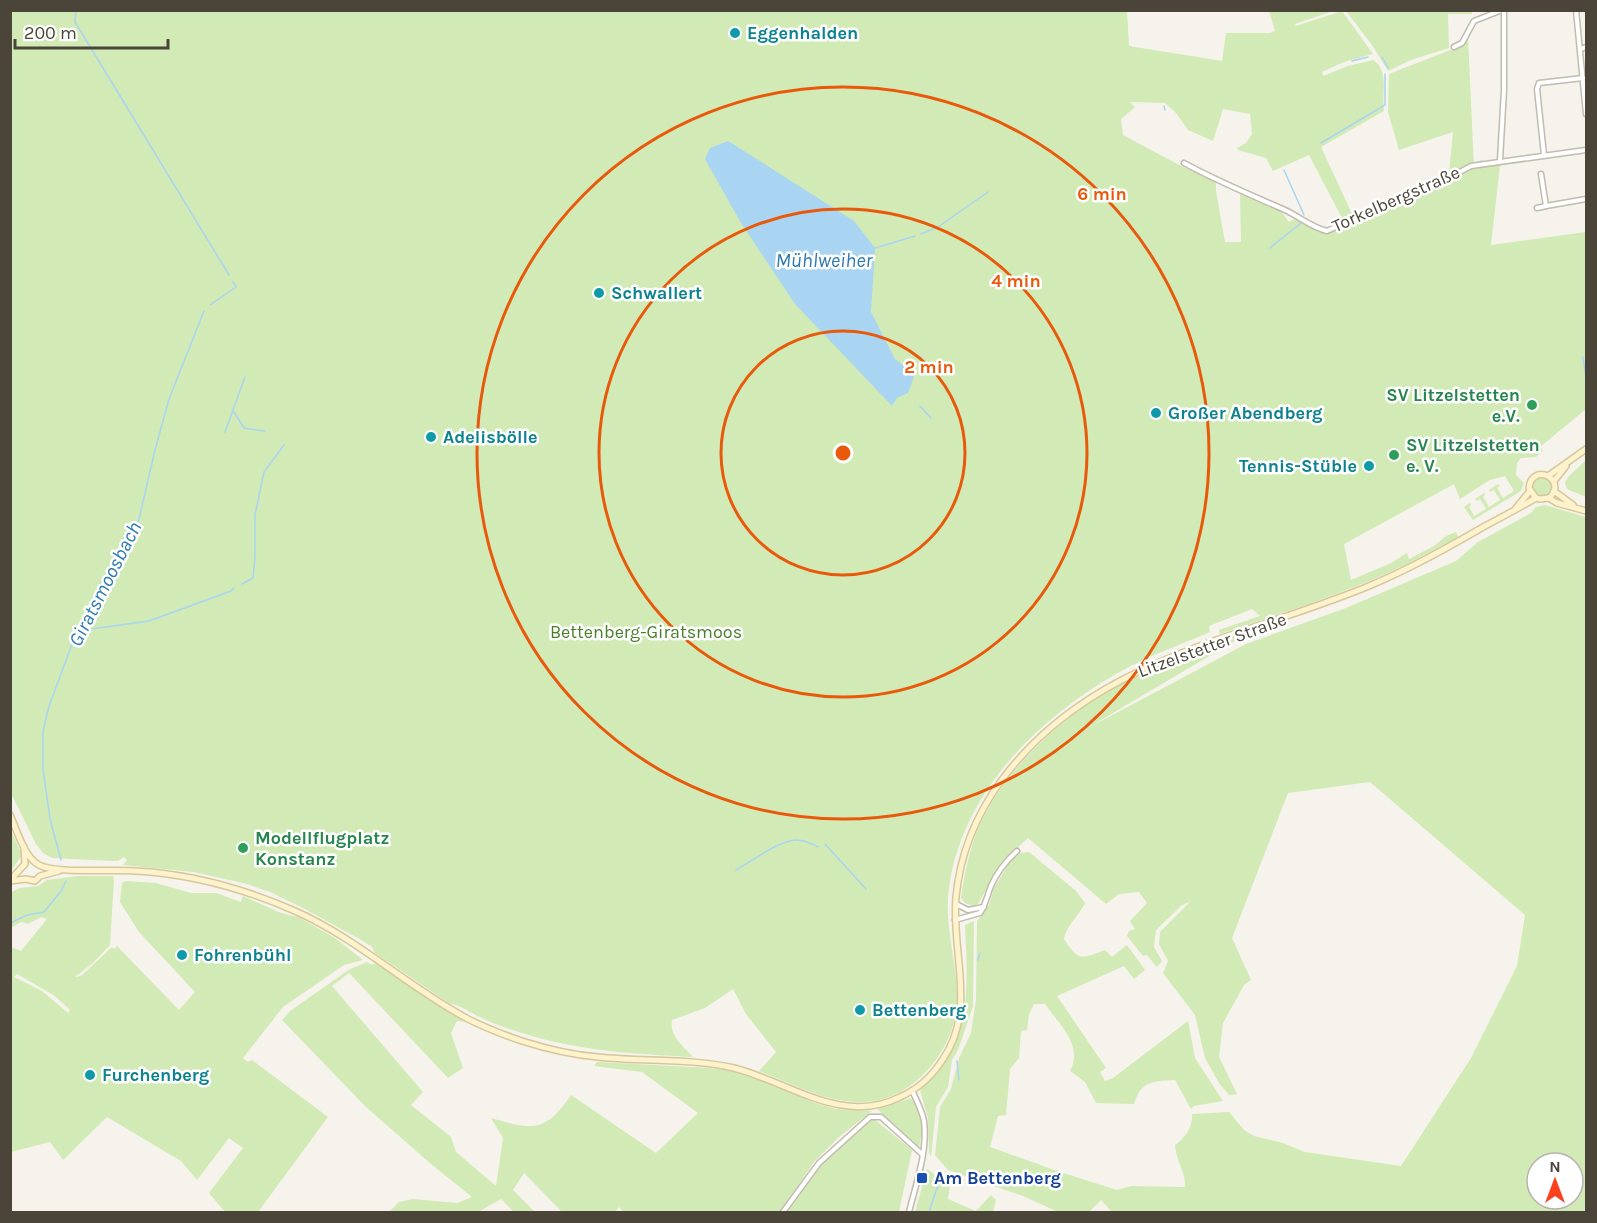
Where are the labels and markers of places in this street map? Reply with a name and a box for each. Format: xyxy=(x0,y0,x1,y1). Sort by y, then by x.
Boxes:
place label: Eggenhalden xyxy=(747,22,858,44)
marker: Eggenhalden xyxy=(728,26,742,40)
place label: Schwallert xyxy=(611,282,702,304)
marker: Schwallert xyxy=(592,286,606,300)
place label: SV Litzelstetten e.V. xyxy=(1386,384,1520,427)
marker: SV Litzelstetten e.V. xyxy=(1525,398,1539,412)
place label: Großer Abendberg xyxy=(1168,402,1323,424)
marker: Großer Abendberg xyxy=(1149,406,1163,420)
place label: Adelisbölle xyxy=(443,426,537,448)
marker: Adelisbölle xyxy=(424,430,438,444)
place label: SV Litzelstetten e. V. xyxy=(1406,434,1540,477)
centre of rings xyxy=(833,443,853,463)
marker: SV Litzelstetten e. V. xyxy=(1387,448,1401,462)
place label: Tennis-Stüble xyxy=(1239,455,1357,477)
marker: Tennis-Stüble xyxy=(1362,459,1376,473)
place label: Modellflugplatz Konstanz xyxy=(255,827,389,870)
marker: Modellflugplatz Konstanz xyxy=(236,841,250,855)
place label: Fohrenbühl xyxy=(194,944,292,966)
marker: Fohrenbühl xyxy=(175,948,189,962)
place label: Bettenberg xyxy=(872,999,967,1021)
marker: Bettenberg xyxy=(853,1003,867,1017)
place label: Furchenberg xyxy=(102,1064,210,1086)
marker: Furchenberg xyxy=(83,1068,97,1082)
place label: Am Bettenberg xyxy=(934,1167,1062,1189)
marker: Am Bettenberg xyxy=(915,1171,929,1185)

